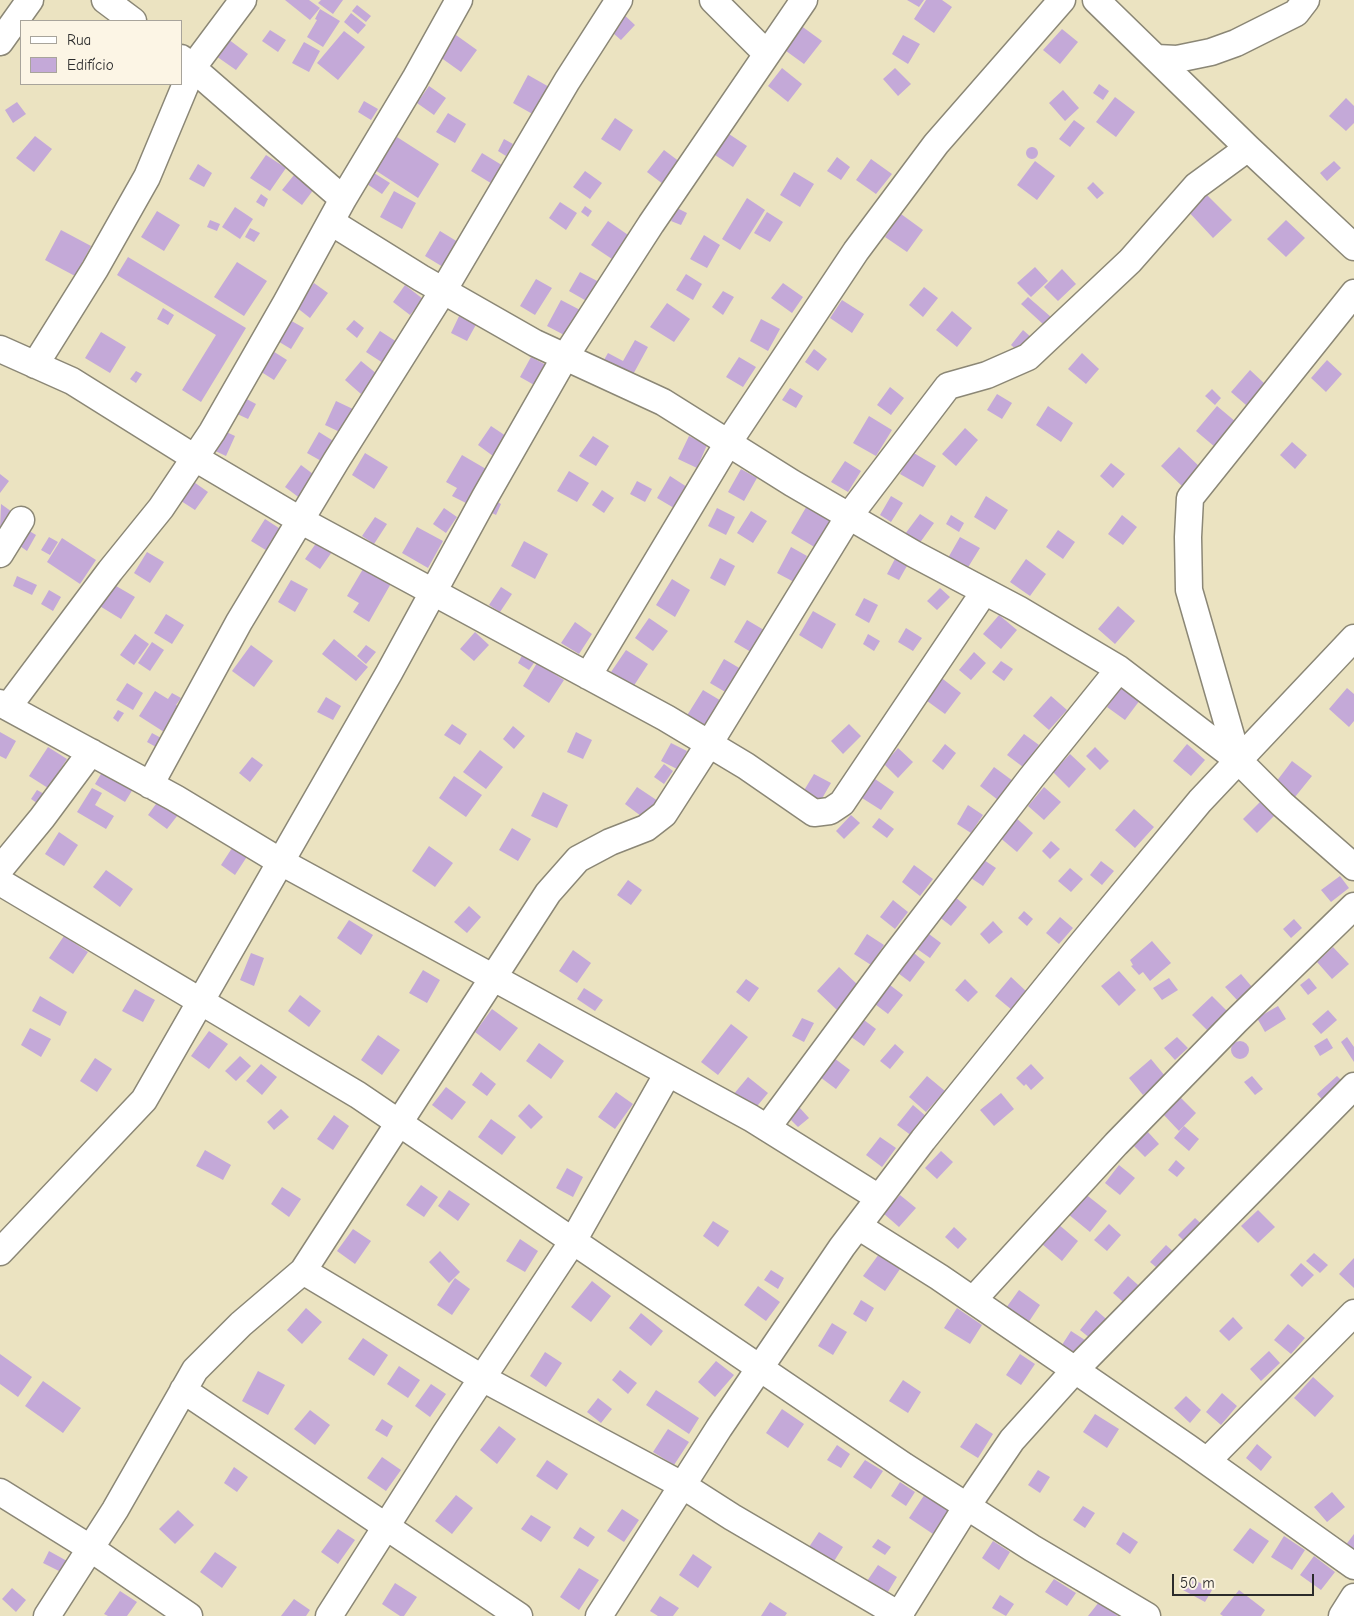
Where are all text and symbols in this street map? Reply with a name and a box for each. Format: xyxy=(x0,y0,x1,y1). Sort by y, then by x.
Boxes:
legend xyxy=(20,20,182,85)
text: Rua xyxy=(67,31,91,49)
text: Edifício xyxy=(67,56,114,74)
scale bar xyxy=(1174,1564,1316,1596)
text: 50 m xyxy=(1180,1574,1215,1592)

